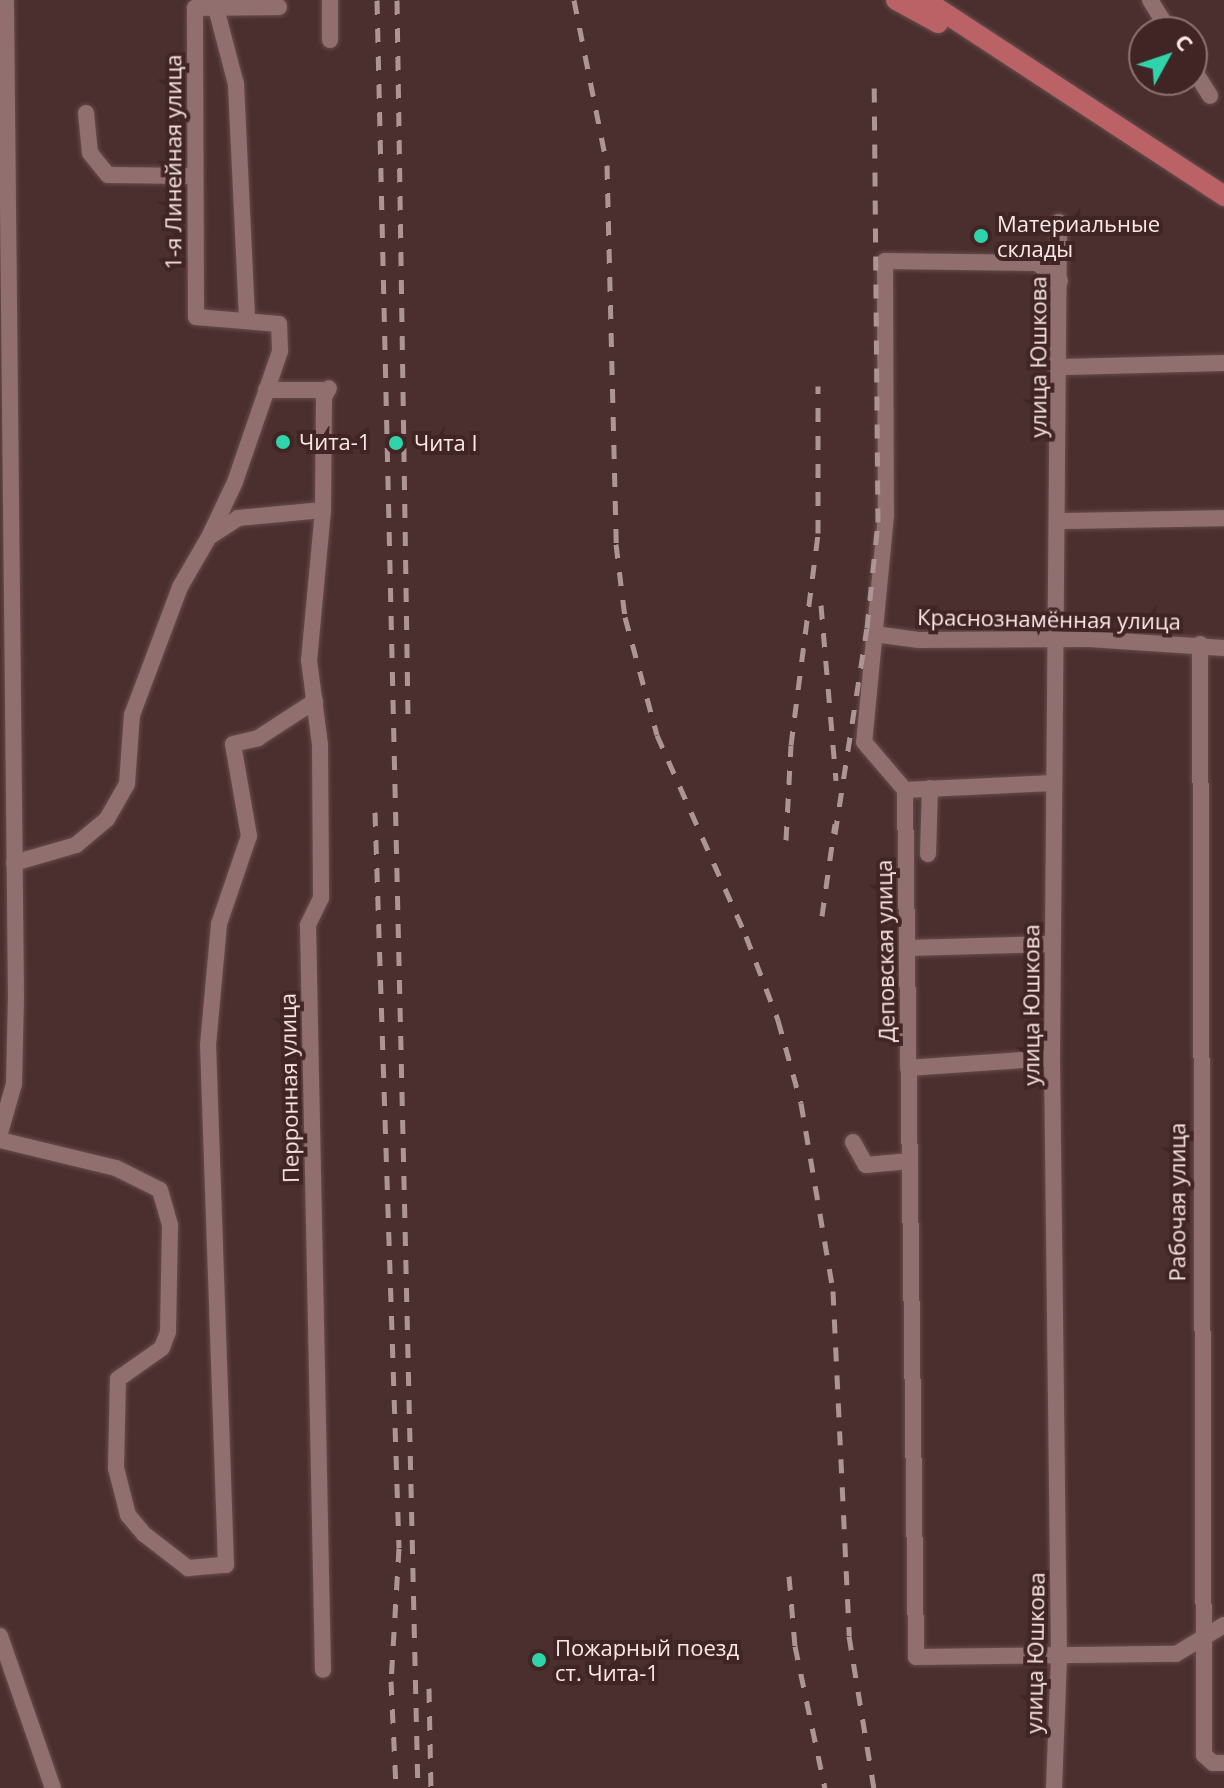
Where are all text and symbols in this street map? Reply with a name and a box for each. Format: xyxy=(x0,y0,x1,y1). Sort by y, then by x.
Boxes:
north arrow xyxy=(1128,16,1208,96)
text: С xyxy=(1169,27,1201,57)
street label: 1-я Линейная улица xyxy=(160,55,186,269)
place label: Материальные склады xyxy=(997,210,1160,262)
marker: Материальные склады xyxy=(972,227,990,245)
street label: улица Юшкова xyxy=(1025,276,1051,438)
place label: Чита-1 xyxy=(299,429,370,455)
place label: Чита I xyxy=(414,430,478,456)
marker: Чита I xyxy=(385,432,407,454)
marker: Чита-1 xyxy=(274,433,292,451)
street label: Краснознамённая улица xyxy=(917,604,1181,634)
street label: Деповская улица xyxy=(870,860,900,1042)
street label: улица Юшкова xyxy=(1018,924,1044,1086)
street label: Перронная улица xyxy=(274,993,304,1183)
street label: Рабочая улица xyxy=(1164,1123,1190,1281)
street label: улица Юшкова xyxy=(1020,1572,1050,1734)
place label: Пожарный поезд ст. Чита-1 xyxy=(555,1634,739,1686)
marker: Пожарный поезд ст. Чита-1 xyxy=(530,1651,548,1669)

